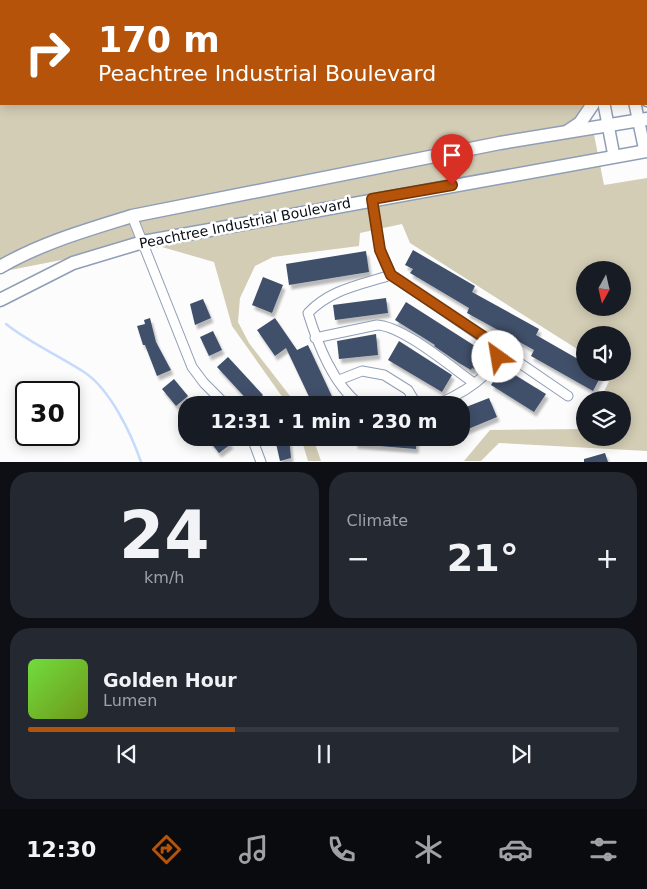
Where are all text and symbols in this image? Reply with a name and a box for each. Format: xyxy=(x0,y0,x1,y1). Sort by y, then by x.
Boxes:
icon: right xyxy=(15,20,80,85)
text: 170 m xyxy=(98,20,220,60)
text: Peachtree Industrial Boulevard xyxy=(98,61,436,86)
pin xyxy=(431,134,473,185)
icon: arrive xyxy=(438,141,466,169)
street label: Peachtree Industrial Boulevard xyxy=(138,195,352,251)
north arrow xyxy=(576,261,631,316)
map controls xyxy=(576,261,631,446)
button: sound xyxy=(576,326,631,381)
position arrow xyxy=(471,330,523,382)
speed limit sign: 30 xyxy=(15,381,80,446)
button: layers xyxy=(576,391,631,446)
text: 12:31 · 1 min · 230 m xyxy=(210,410,438,432)
text: 24 xyxy=(119,498,209,573)
text: Climate xyxy=(347,511,408,530)
text: 21° xyxy=(447,536,519,580)
text: − xyxy=(347,542,370,575)
text: + xyxy=(596,542,619,575)
text: km/h xyxy=(144,568,184,587)
text: Golden Hour xyxy=(103,669,237,691)
text: Lumen xyxy=(103,691,157,710)
icon: previous xyxy=(113,740,141,768)
icon: pause xyxy=(310,740,338,768)
icon: next xyxy=(507,740,535,768)
icon: directions xyxy=(149,832,184,867)
icon: music xyxy=(236,832,271,867)
icon: phone xyxy=(324,832,359,867)
icon: climate xyxy=(411,832,446,867)
icon: car xyxy=(498,832,533,867)
icon: filters xyxy=(586,832,621,867)
text: 12:30 xyxy=(26,837,96,862)

